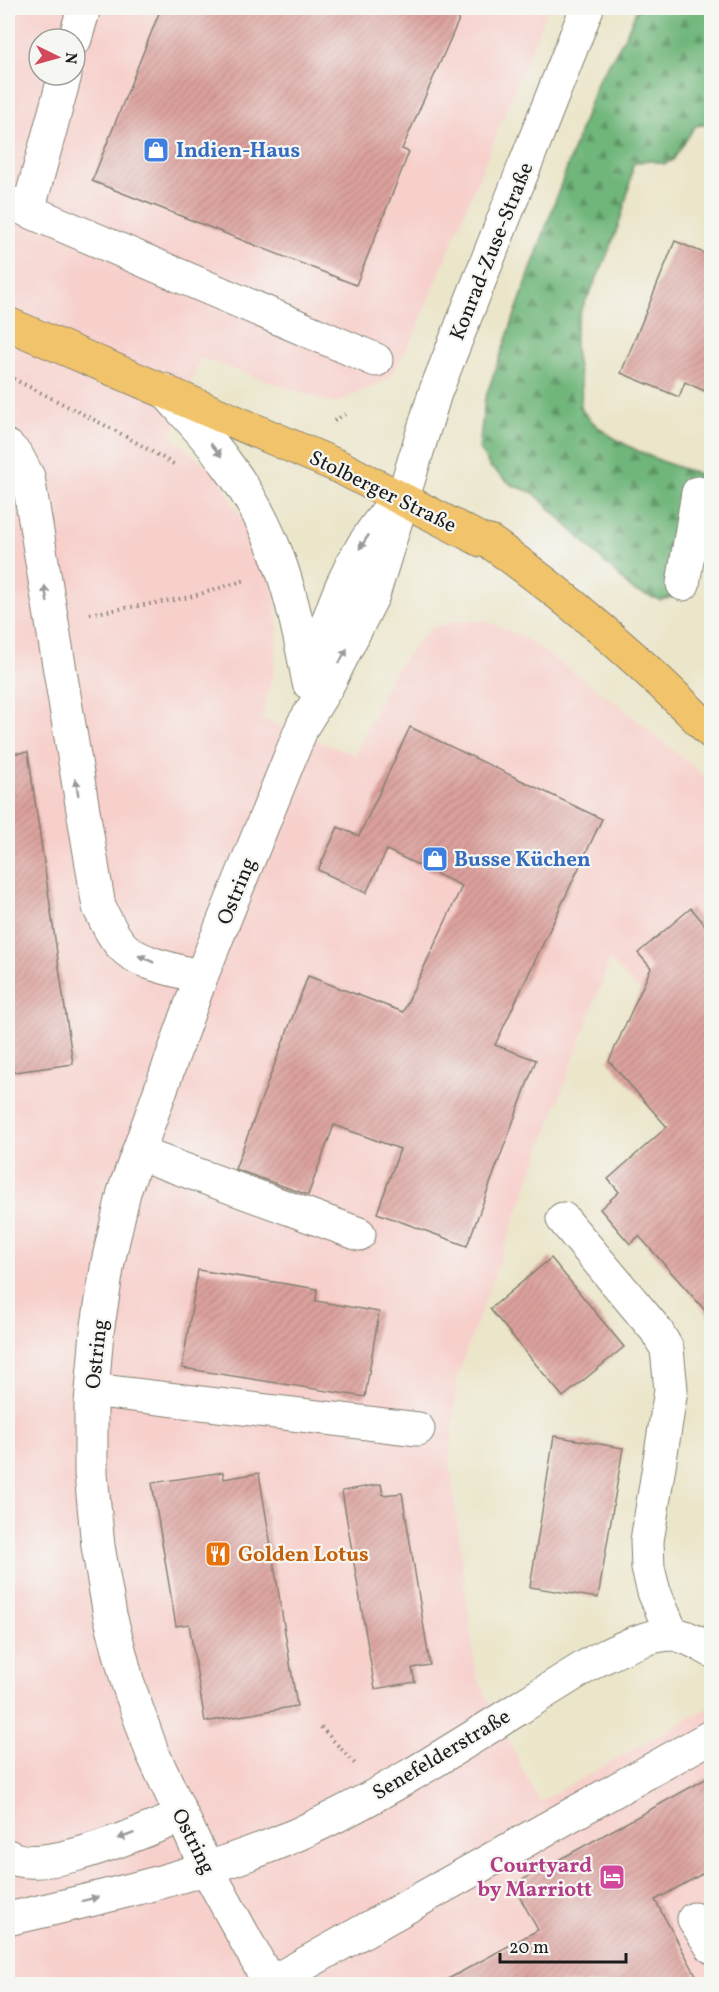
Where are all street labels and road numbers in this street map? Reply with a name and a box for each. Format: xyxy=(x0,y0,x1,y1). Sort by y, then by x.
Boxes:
street label: Konrad-Zuse-Straße xyxy=(443,158,541,345)
street label: Stolberger Straße xyxy=(304,444,461,541)
street label: Ostring xyxy=(211,854,264,929)
street label: Ostring xyxy=(79,1318,116,1391)
street label: Senefelderstraße xyxy=(367,1703,516,1808)
street label: Ostring xyxy=(164,1804,221,1879)

